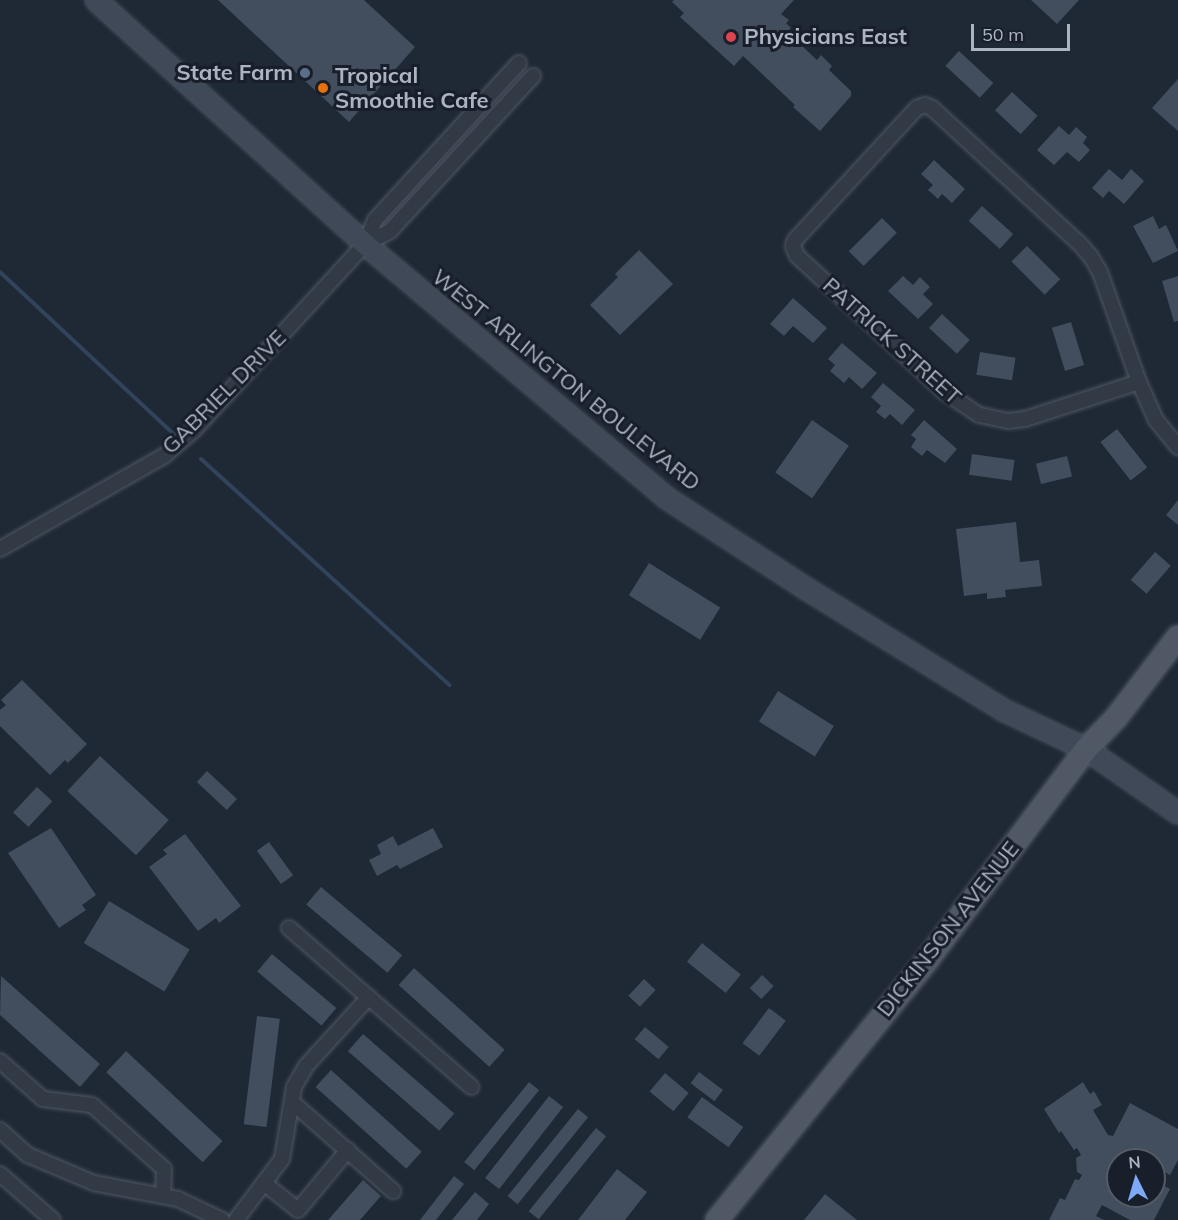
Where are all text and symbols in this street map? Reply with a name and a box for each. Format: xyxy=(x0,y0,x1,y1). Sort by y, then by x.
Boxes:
scale bar xyxy=(974,12,1073,50)
text: 50 m xyxy=(982,23,1024,46)
place label: Physicians East xyxy=(744,24,907,50)
marker: Physicians East xyxy=(722,28,740,46)
place label: State Farm xyxy=(176,60,293,86)
place label: Tropical Smoothie Cafe xyxy=(335,62,489,113)
marker: State Farm xyxy=(298,66,312,80)
marker: Tropical Smoothie Cafe xyxy=(316,81,330,95)
street label: WEST ARLINGTON BOULEVARD xyxy=(427,264,705,496)
street label: PATRICK STREET xyxy=(817,272,967,410)
street label: GABRIEL DRIVE xyxy=(157,325,291,459)
street label: DICKINSON AVENUE xyxy=(871,836,1025,1022)
north arrow xyxy=(1106,1148,1166,1208)
text: N xyxy=(1128,1152,1142,1173)

